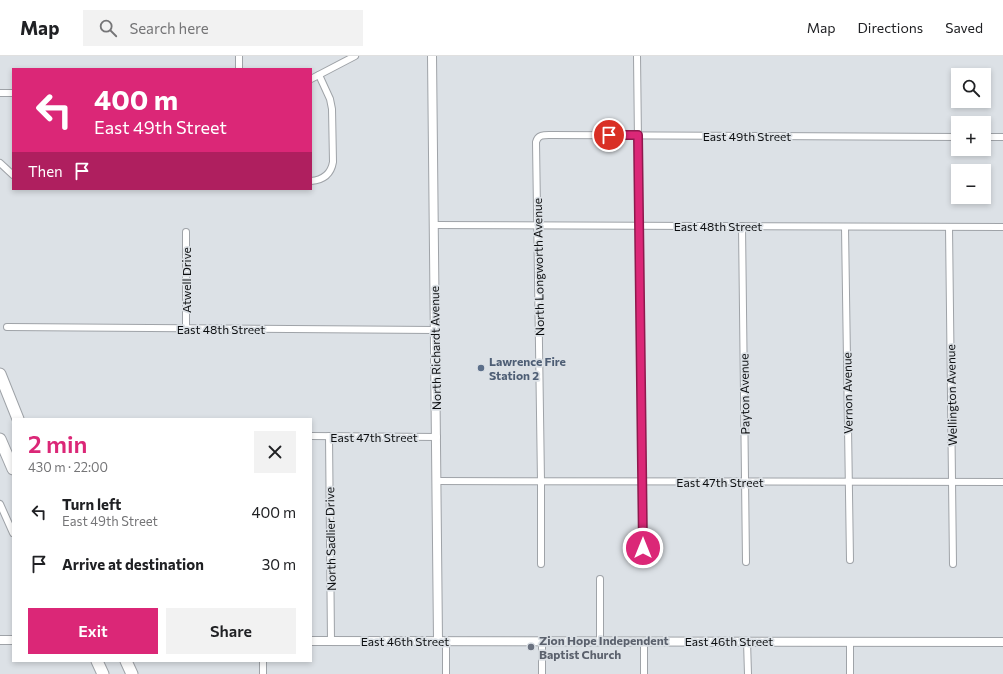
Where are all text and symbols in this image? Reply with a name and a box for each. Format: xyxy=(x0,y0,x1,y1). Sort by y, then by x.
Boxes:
search box xyxy=(83,10,363,46)
text: Map xyxy=(20,16,59,39)
icon: search xyxy=(97,17,119,39)
text: Search here xyxy=(129,19,209,37)
text: Map xyxy=(807,19,836,36)
text: Directions xyxy=(858,19,923,36)
text: Saved xyxy=(945,19,983,36)
map controls xyxy=(951,68,991,204)
button: search xyxy=(951,68,991,108)
text: 400 m xyxy=(94,82,178,116)
icon: left xyxy=(28,84,80,136)
text: East 49th Street xyxy=(94,116,227,138)
button: + xyxy=(951,116,991,156)
pin xyxy=(592,118,626,152)
icon: arrive xyxy=(598,124,620,146)
street label: East 49th Street xyxy=(703,129,791,143)
icon: arrive xyxy=(71,160,93,182)
text: Then xyxy=(28,162,63,180)
button: − xyxy=(951,164,991,204)
street label: North Longworth Avenue xyxy=(530,198,546,336)
street label: East 48th Street xyxy=(674,219,762,233)
street label: Atwell Drive xyxy=(179,247,193,313)
street label: North Richardt Avenue xyxy=(427,286,443,410)
street label: East 48th Street xyxy=(177,322,265,336)
street label: Wellington Avenue xyxy=(943,344,959,446)
street label: Vernon Avenue xyxy=(839,352,855,434)
street label: Payton Avenue xyxy=(736,353,752,435)
place label: Lawrence Fire Station 2 xyxy=(489,354,566,382)
marker: Lawrence Fire Station 2 xyxy=(476,363,486,373)
text: 2 min xyxy=(28,429,87,458)
street label: East 47th Street xyxy=(330,430,418,444)
button: close xyxy=(254,431,296,473)
text: 430 m · 22:00 xyxy=(28,459,108,475)
street label: East 47th Street xyxy=(676,475,764,489)
street label: North Sadlier Drive xyxy=(322,487,338,591)
text: Turn left xyxy=(62,495,121,513)
icon: left xyxy=(28,501,50,523)
text: 400 m xyxy=(251,503,296,521)
text: East 49th Street xyxy=(62,513,158,529)
position arrow xyxy=(622,527,664,569)
icon: arrive xyxy=(28,553,50,575)
text: Arrive at destination xyxy=(62,555,204,573)
text: 30 m xyxy=(262,555,296,573)
button: Exit xyxy=(28,608,158,654)
button: Share xyxy=(166,608,296,654)
place label: Zion Hope Independent Baptist Church xyxy=(539,633,669,661)
street label: East 46th Street xyxy=(361,634,449,648)
street label: East 46th Street xyxy=(685,634,773,648)
marker: Zion Hope Independent Baptist Church xyxy=(526,642,536,652)

